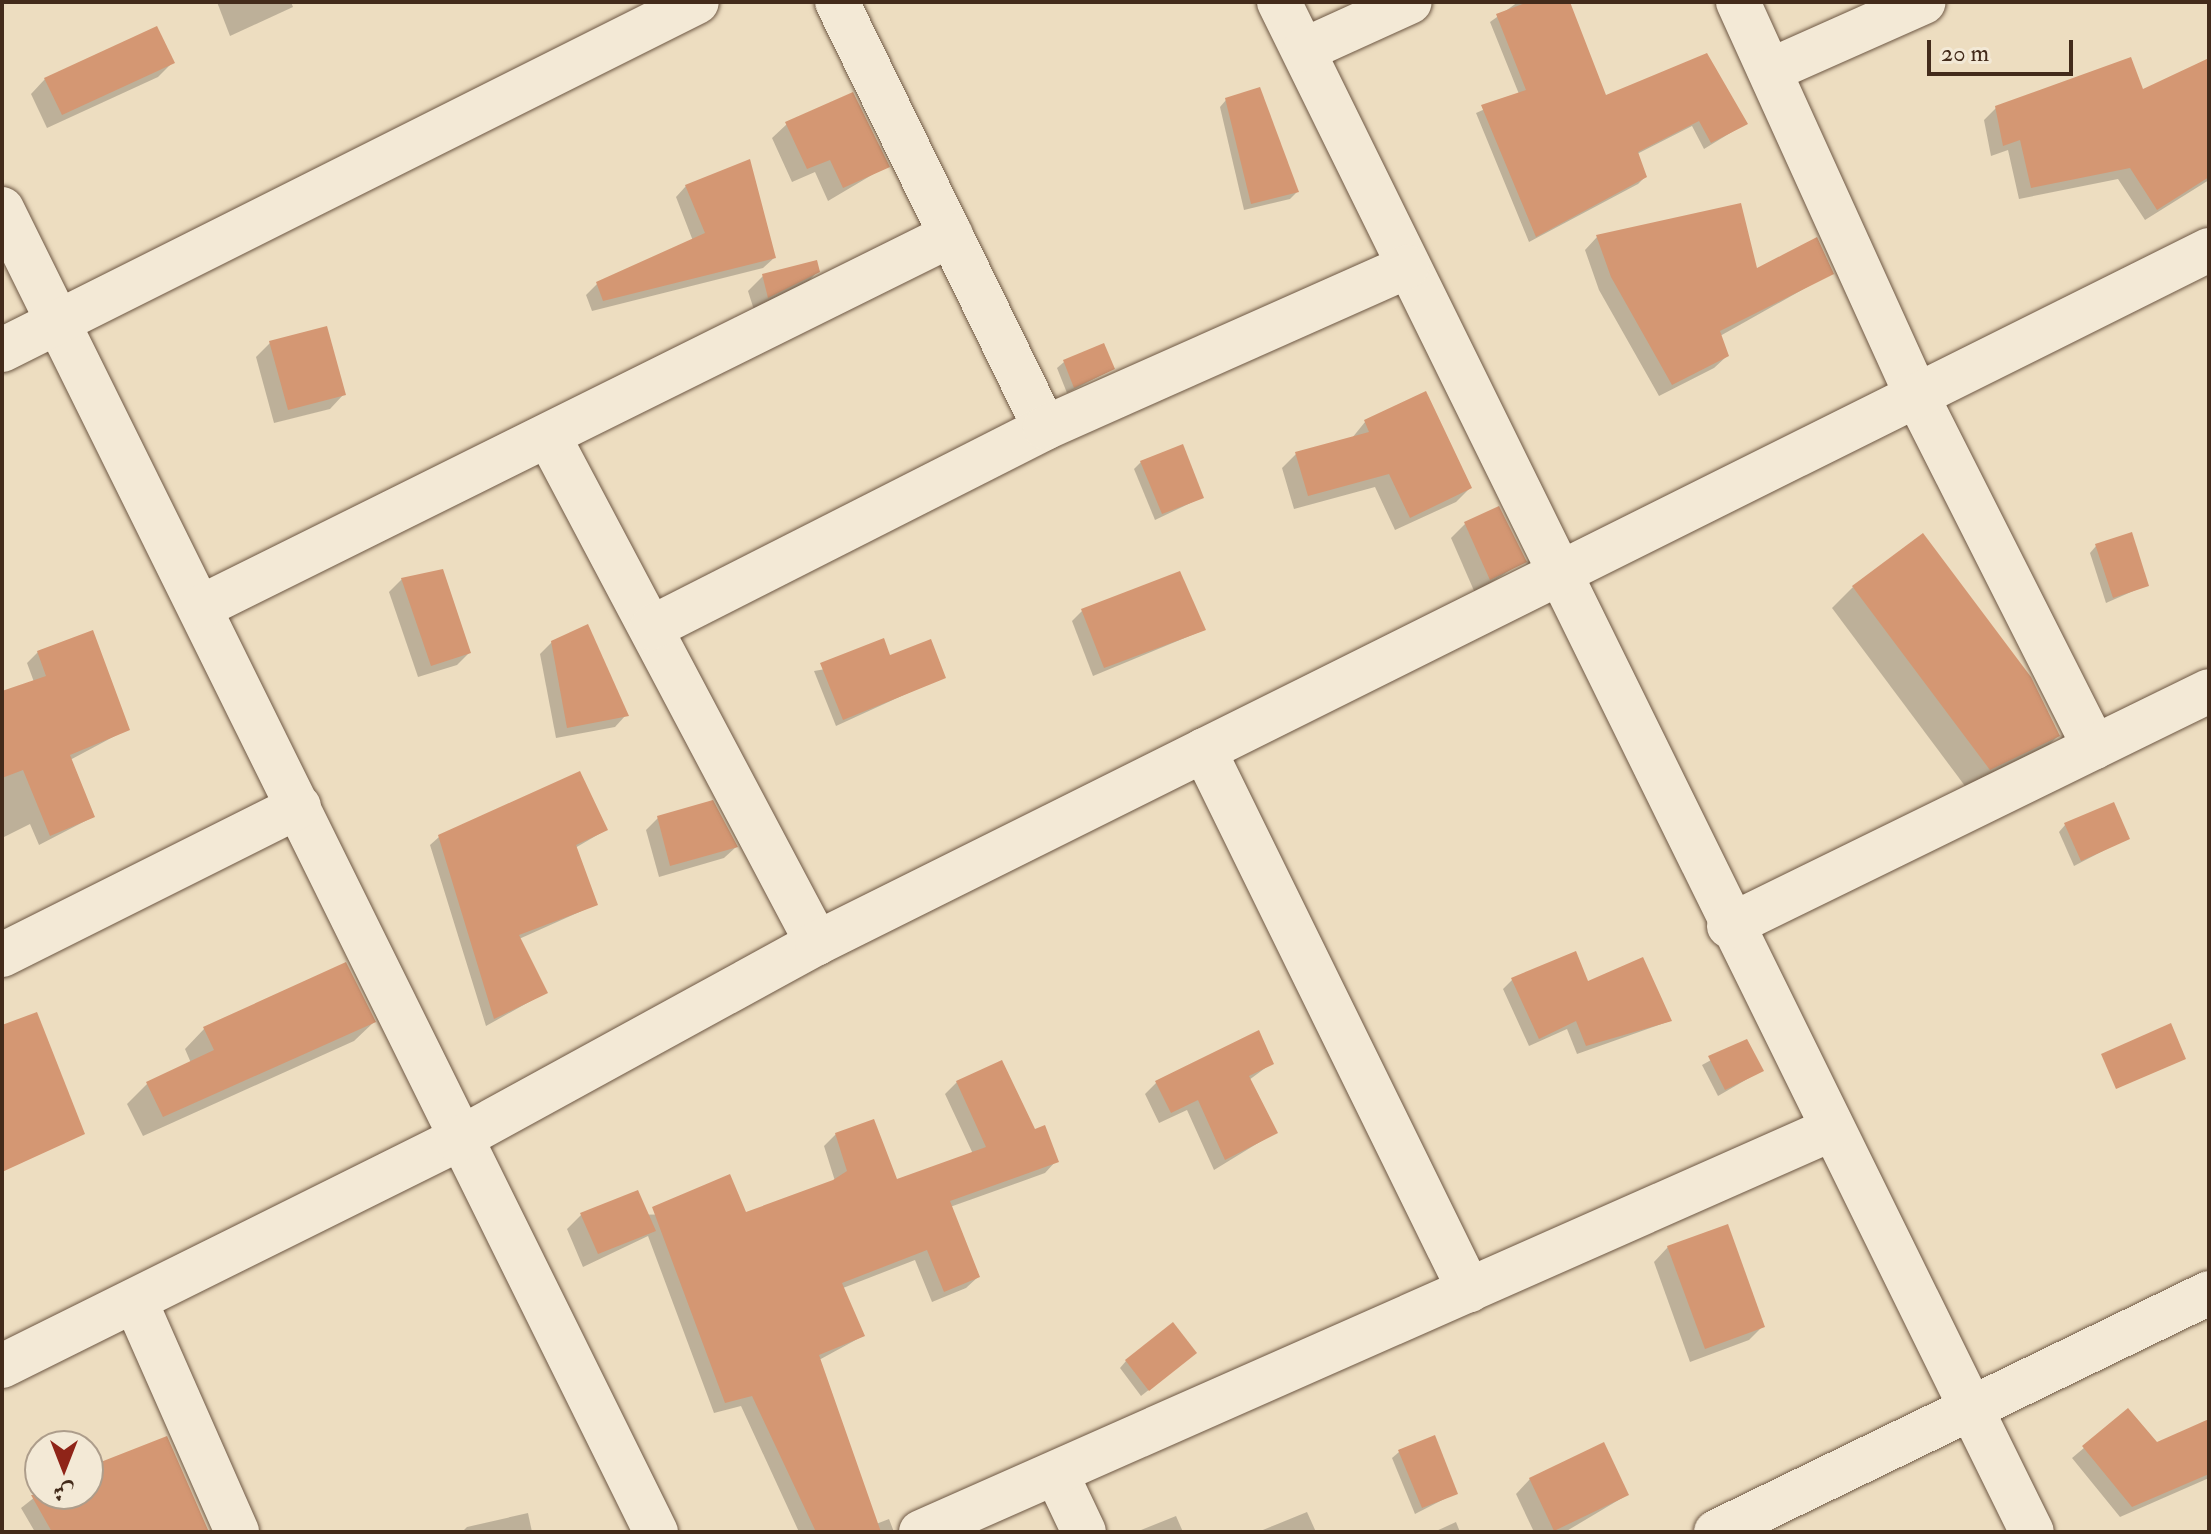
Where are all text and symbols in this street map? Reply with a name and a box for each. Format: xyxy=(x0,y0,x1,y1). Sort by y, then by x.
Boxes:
scale bar xyxy=(1931,24,2077,74)
text: 20 m xyxy=(1941,38,1989,69)
north arrow xyxy=(24,1430,104,1510)
text: ش xyxy=(53,1478,75,1506)

